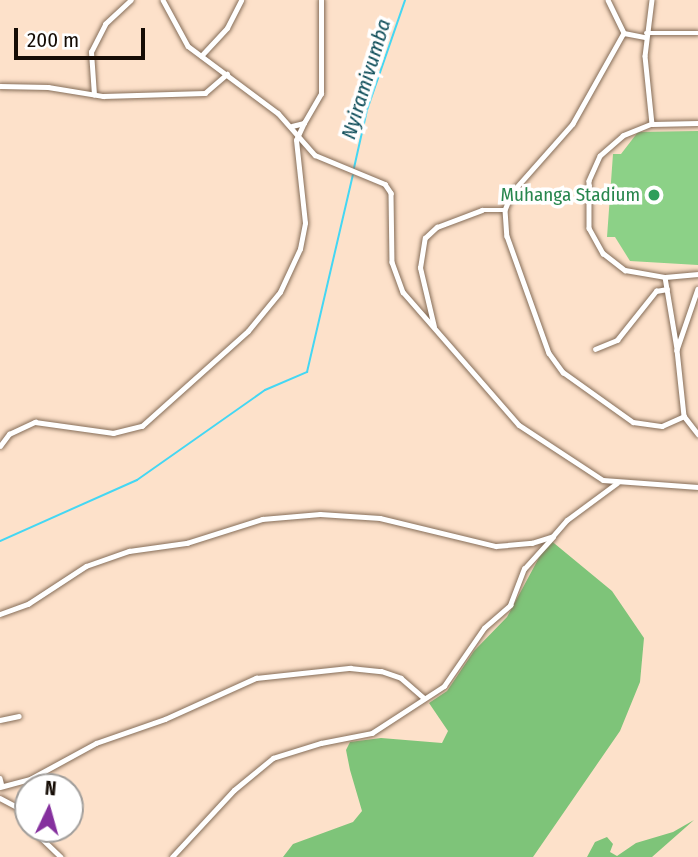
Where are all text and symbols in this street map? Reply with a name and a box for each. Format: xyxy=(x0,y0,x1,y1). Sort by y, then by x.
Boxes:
scale bar xyxy=(18,14,149,58)
water label: Nyiramivumba xyxy=(336,16,396,142)
text: 200 m xyxy=(27,27,79,53)
place label: Muhanga Stadium xyxy=(501,184,640,206)
marker: Muhanga Stadium xyxy=(646,187,662,203)
north arrow xyxy=(14,773,84,843)
text: N xyxy=(44,777,57,801)

